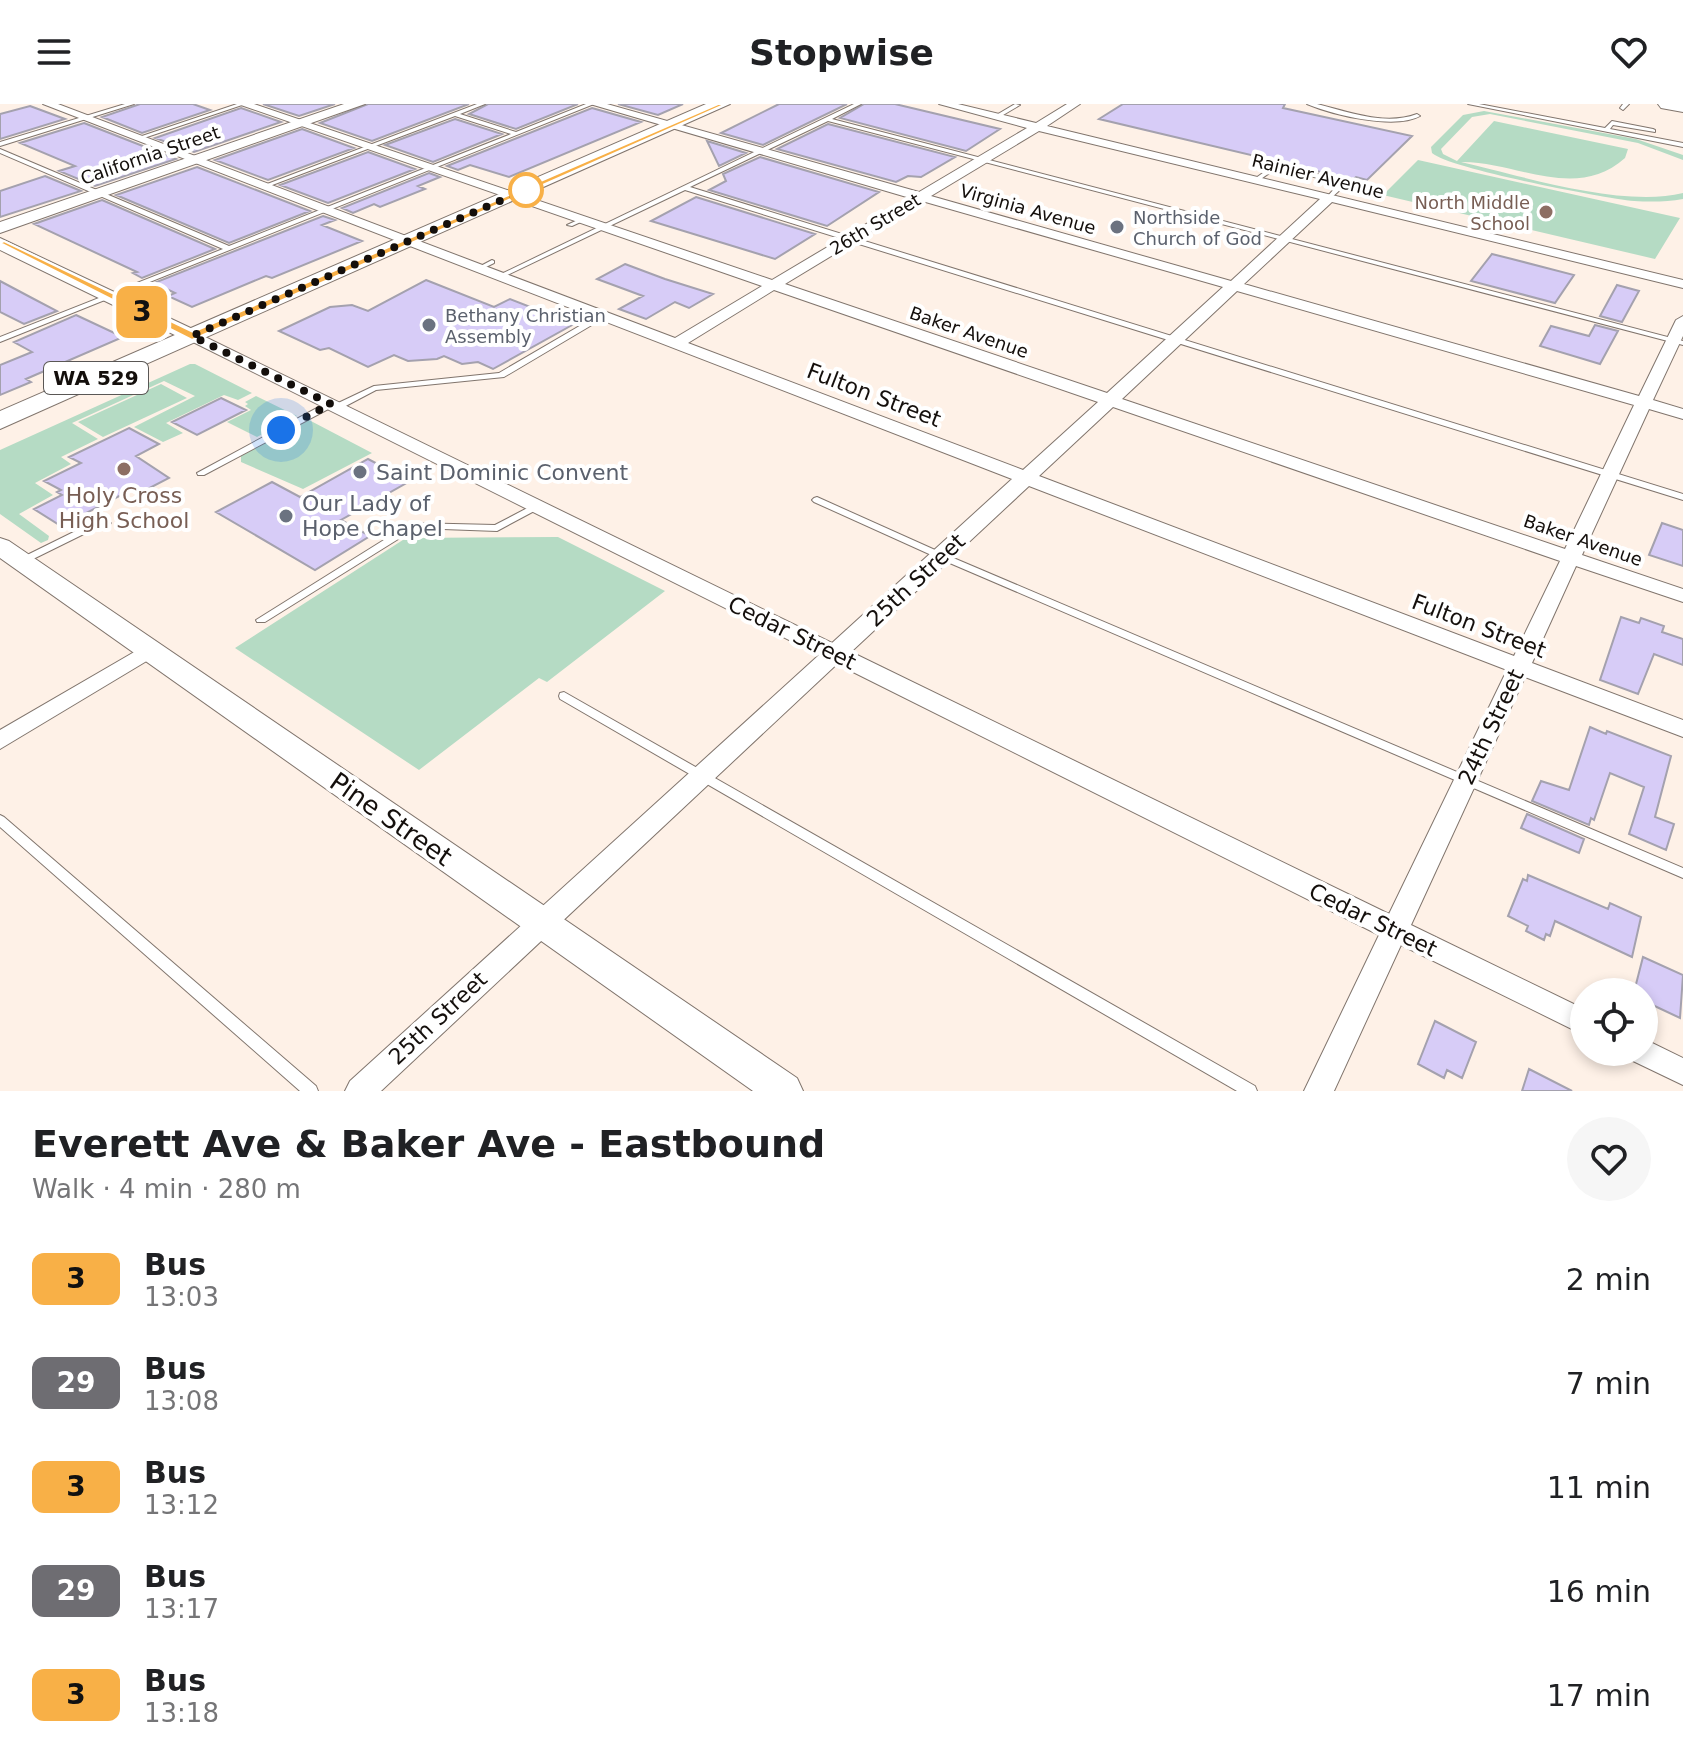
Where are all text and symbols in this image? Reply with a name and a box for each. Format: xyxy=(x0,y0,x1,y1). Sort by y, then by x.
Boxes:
icon: menu xyxy=(32,30,76,74)
icon: heart xyxy=(1607,30,1651,74)
text: Stopwise xyxy=(749,32,934,73)
street label: California Street xyxy=(78,121,222,189)
street label: Rainier Avenue xyxy=(1250,149,1386,203)
unlabelled marker xyxy=(509,173,543,207)
street label: Virginia Avenue xyxy=(958,180,1098,238)
street label: 26th Street xyxy=(826,189,924,259)
place label: North Middle School xyxy=(1414,192,1530,234)
marker: North Middle School xyxy=(1537,203,1555,221)
place label: Northside Church of God xyxy=(1133,207,1262,249)
marker: Northside Church of God xyxy=(1108,218,1126,236)
line badge: 3 xyxy=(116,286,168,338)
text: 3 xyxy=(132,295,152,328)
street label: Baker Avenue xyxy=(907,302,1031,362)
place label: Bethany Christian Assembly xyxy=(445,305,606,347)
marker: Bethany Christian Assembly xyxy=(420,316,438,334)
street label: Fulton Street xyxy=(804,358,945,432)
road number: WA 529 xyxy=(44,362,148,394)
your location xyxy=(261,410,301,450)
marker: Holy Cross High School xyxy=(115,460,133,478)
place label: Saint Dominic Convent xyxy=(376,460,628,485)
marker: Saint Dominic Convent xyxy=(351,463,369,481)
place label: Holy Cross High School xyxy=(59,483,189,533)
place label: Our Lady of Hope Chapel xyxy=(302,491,443,541)
marker: Our Lady of Hope Chapel xyxy=(277,507,295,525)
street label: Baker Avenue xyxy=(1521,510,1645,570)
street label: 25th Street xyxy=(862,528,970,632)
street label: Fulton Street xyxy=(1409,589,1550,663)
street label: Cedar Street xyxy=(724,591,860,675)
street label: 24th Street xyxy=(1453,665,1529,789)
street label: Pine Street xyxy=(324,766,458,872)
street label: Cedar Street xyxy=(1305,878,1441,962)
street label: 25th Street xyxy=(384,966,492,1070)
map controls xyxy=(1570,978,1658,1066)
button: locate xyxy=(1570,978,1658,1066)
button: heart xyxy=(1567,1117,1651,1201)
text: Everett Ave & Baker Ave - Eastbound xyxy=(32,1122,825,1166)
text: Walk · 4 min · 280 m xyxy=(32,1174,301,1204)
text: Bus xyxy=(144,1247,206,1282)
text: 3 xyxy=(66,1262,86,1295)
text: 2 min xyxy=(1566,1262,1651,1297)
text: 13:03 xyxy=(144,1282,219,1312)
text: Bus xyxy=(144,1351,206,1386)
text: 29 xyxy=(57,1366,95,1399)
text: 7 min xyxy=(1566,1366,1651,1401)
text: 13:08 xyxy=(144,1386,219,1416)
text: Bus xyxy=(144,1455,206,1490)
text: 3 xyxy=(66,1470,86,1503)
text: 11 min xyxy=(1547,1470,1651,1505)
text: 13:12 xyxy=(144,1490,219,1520)
text: Bus xyxy=(144,1559,206,1594)
text: 29 xyxy=(57,1574,95,1607)
text: 16 min xyxy=(1547,1574,1651,1609)
text: 13:17 xyxy=(144,1594,219,1624)
text: Bus xyxy=(144,1663,206,1698)
text: 3 xyxy=(66,1678,86,1711)
text: 17 min xyxy=(1547,1678,1651,1713)
text: 13:18 xyxy=(144,1698,219,1728)

